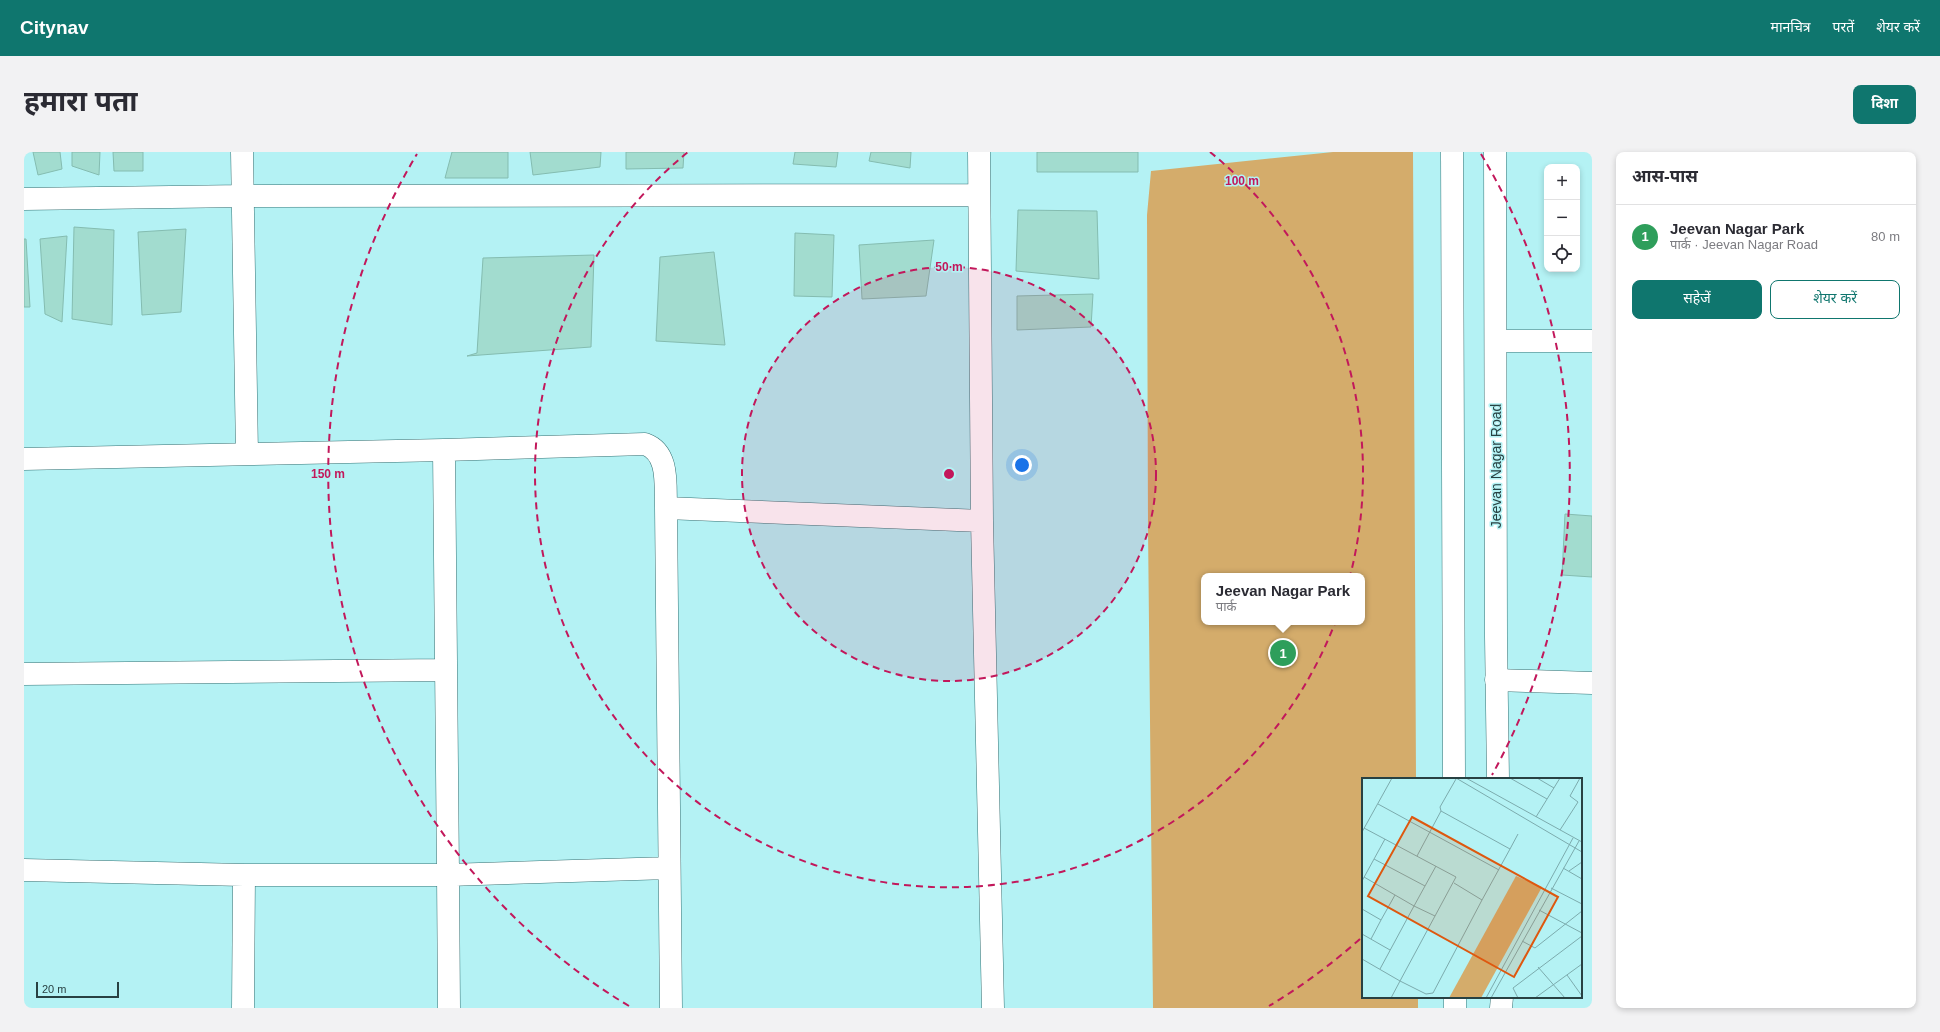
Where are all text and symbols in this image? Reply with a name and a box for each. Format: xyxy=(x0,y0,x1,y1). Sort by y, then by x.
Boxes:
text: Citynav xyxy=(20,17,89,38)
text: मानचित्र xyxy=(1771,19,1811,35)
text: परतें xyxy=(1833,19,1854,35)
text: शेयर करें xyxy=(1876,19,1920,35)
button: दिशा xyxy=(1853,85,1916,124)
text: हमारा पता xyxy=(24,86,138,117)
map controls xyxy=(1544,164,1580,272)
button: + xyxy=(1544,164,1580,200)
text: आस-पास xyxy=(1632,167,1698,186)
text: 100 m xyxy=(1225,174,1259,188)
button: − xyxy=(1544,200,1580,236)
text: Jeevan Nagar Park xyxy=(1670,220,1804,237)
text: 1 xyxy=(1641,229,1649,244)
text: 80 m xyxy=(1871,229,1900,244)
button: locate xyxy=(1544,236,1580,272)
text: पार्क · Jeevan Nagar Road xyxy=(1670,237,1818,252)
text: 50 m xyxy=(935,260,963,274)
button: सहेजें xyxy=(1632,280,1762,319)
button: शेयर करें xyxy=(1770,280,1900,319)
street label: Jeevan Nagar Road xyxy=(1488,404,1504,528)
your location xyxy=(1012,455,1032,475)
text: 150 m xyxy=(311,467,345,481)
centre of rings xyxy=(942,467,956,481)
popup xyxy=(1201,573,1365,625)
text: Jeevan Nagar Park xyxy=(1216,582,1350,599)
text: पार्क xyxy=(1216,599,1237,614)
pin: 1 xyxy=(1270,638,1296,668)
inset map xyxy=(1362,778,1582,998)
scale bar xyxy=(36,980,119,999)
text: 20 m xyxy=(42,983,66,995)

